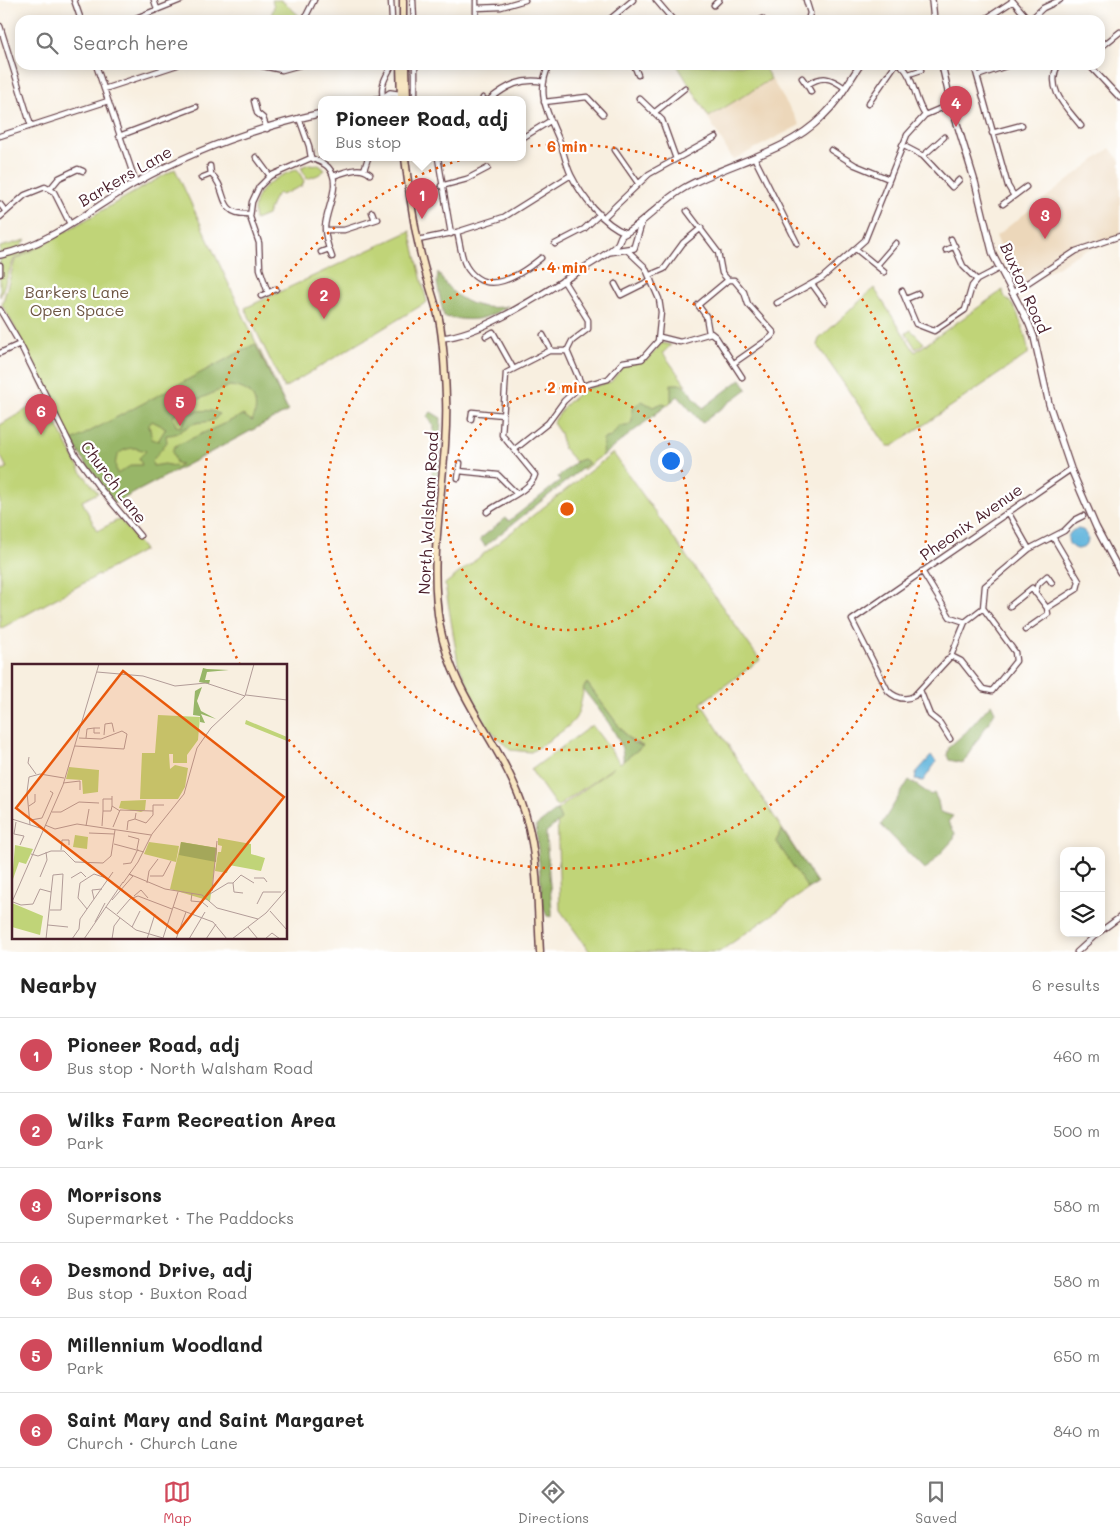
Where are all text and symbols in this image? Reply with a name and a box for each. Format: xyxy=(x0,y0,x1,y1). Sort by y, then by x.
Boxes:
search box xyxy=(15,15,1105,70)
icon: search xyxy=(33,29,61,57)
text: Search here xyxy=(73,30,189,55)
pin: 4 xyxy=(940,86,972,127)
popup xyxy=(318,96,526,161)
text: Pioneer Road, adj xyxy=(335,106,509,131)
text: Bus stop xyxy=(335,131,401,152)
text: 6 min xyxy=(547,136,587,156)
street label: Barkers Lane xyxy=(74,140,175,211)
pin: 1 xyxy=(406,178,438,219)
pin: 3 xyxy=(1029,198,1061,239)
street label: Buxton Road xyxy=(996,239,1055,336)
text: 4 min xyxy=(547,257,587,277)
pin: 2 xyxy=(308,278,340,319)
park label: Barkers Lane Open Space xyxy=(25,281,129,320)
text: 2 min xyxy=(547,377,587,397)
pin: 5 xyxy=(164,385,196,426)
pin: 6 xyxy=(25,394,57,435)
street label: North Walsham Road xyxy=(413,431,442,595)
street label: Church Lane xyxy=(77,436,152,527)
your location xyxy=(658,448,684,474)
street label: Pheonix Avenue xyxy=(915,478,1026,565)
centre of rings xyxy=(558,500,576,518)
inset map xyxy=(12,664,288,939)
map controls xyxy=(1060,847,1105,937)
button: locate xyxy=(1060,847,1105,892)
button: layers xyxy=(1060,892,1105,937)
text: Nearby xyxy=(20,971,97,998)
text: 6 results xyxy=(1032,974,1100,995)
text: Pioneer Road, adj xyxy=(67,1032,240,1057)
text: 1 xyxy=(32,1045,40,1066)
text: 460 m xyxy=(1053,1045,1100,1066)
text: Bus stop · North Walsham Road xyxy=(67,1057,313,1078)
text: Wilks Farm Recreation Area xyxy=(67,1107,336,1132)
text: 2 xyxy=(32,1120,40,1141)
text: 500 m xyxy=(1053,1120,1100,1141)
text: Park xyxy=(67,1132,103,1153)
text: Morrisons xyxy=(67,1182,162,1207)
text: 3 xyxy=(31,1195,41,1216)
text: 580 m xyxy=(1053,1195,1100,1216)
text: Supermarket · The Paddocks xyxy=(67,1207,294,1228)
text: Desmond Drive, adj xyxy=(67,1257,253,1282)
text: 4 xyxy=(31,1270,41,1291)
text: 580 m xyxy=(1053,1270,1100,1291)
text: Bus stop · Buxton Road xyxy=(67,1282,247,1303)
text: Millennium Woodland xyxy=(67,1332,262,1357)
text: 5 xyxy=(31,1345,41,1366)
text: 650 m xyxy=(1053,1345,1100,1366)
text: Park xyxy=(67,1357,103,1378)
text: Saint Mary and Saint Margaret xyxy=(67,1407,364,1432)
text: 6 xyxy=(31,1420,41,1441)
text: 840 m xyxy=(1053,1420,1100,1441)
text: Church · Church Lane xyxy=(67,1432,238,1453)
tab: Map xyxy=(163,1478,192,1527)
tab: Directions xyxy=(518,1478,589,1527)
tab: Saved xyxy=(915,1478,957,1527)

